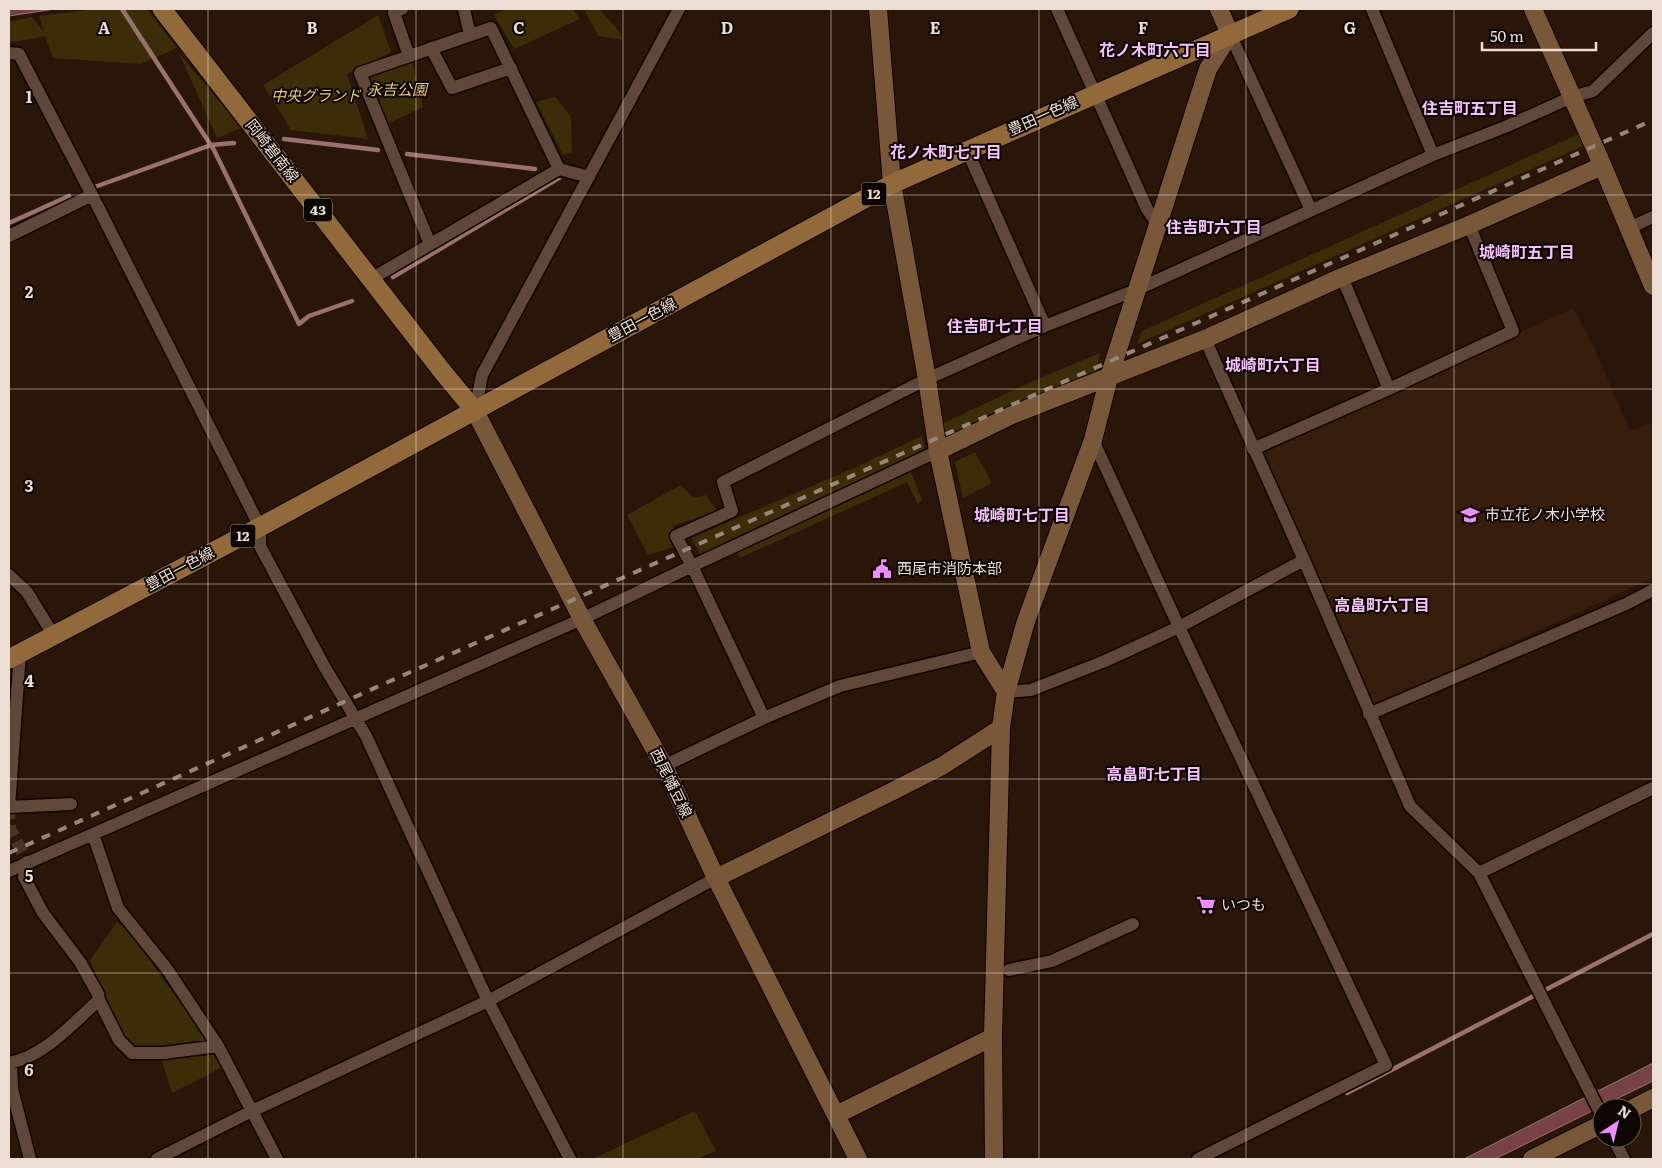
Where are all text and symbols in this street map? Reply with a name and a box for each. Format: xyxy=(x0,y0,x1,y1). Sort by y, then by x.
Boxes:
text: A xyxy=(98,15,110,39)
text: B xyxy=(306,15,318,39)
text: C xyxy=(513,15,525,39)
text: D xyxy=(721,15,733,39)
text: E xyxy=(930,15,941,39)
text: F xyxy=(1138,15,1148,39)
text: G xyxy=(1344,15,1356,39)
scale bar xyxy=(1482,20,1596,52)
text: 50 m xyxy=(1490,24,1524,47)
district label: 花ノ木町六丁目 xyxy=(1099,37,1211,61)
park label: 永吉公園 xyxy=(367,77,429,100)
park label: 中央グランド xyxy=(271,83,362,106)
text: 1 xyxy=(26,84,33,108)
street label: 豊田一色線 xyxy=(1003,89,1081,140)
district label: 住吉町五丁目 xyxy=(1421,95,1518,119)
street label: 岡崎碧南線 xyxy=(241,113,305,187)
district label: 花ノ木町七丁目 xyxy=(890,139,1002,163)
road number: 12 xyxy=(862,182,886,205)
road number: 43 xyxy=(304,198,332,222)
district label: 住吉町六丁目 xyxy=(1165,214,1262,238)
district label: 城崎町五丁目 xyxy=(1479,239,1575,263)
text: 2 xyxy=(25,279,34,303)
street label: 豊田一色線 xyxy=(603,291,680,346)
district label: 住吉町七丁目 xyxy=(946,313,1043,337)
district label: 城崎町六丁目 xyxy=(1225,352,1321,376)
text: 3 xyxy=(25,473,34,497)
district label: 城崎町七丁目 xyxy=(974,502,1070,526)
place label: 市立花ノ木小学校 xyxy=(1485,502,1605,525)
school or university icon: 市立花ノ木小学校 xyxy=(1459,504,1481,526)
road number: 12 xyxy=(230,524,256,548)
street label: 豊田一色線 xyxy=(141,540,218,595)
place label: 西尾市消防本部 xyxy=(897,556,1002,579)
public building icon: 西尾市消防本部 xyxy=(871,558,893,580)
district label: 高畠町六丁目 xyxy=(1334,592,1430,616)
text: 4 xyxy=(24,668,34,692)
street label: 西尾幡豆線 xyxy=(646,744,699,821)
district label: 高畠町七丁目 xyxy=(1106,761,1202,785)
text: 5 xyxy=(25,863,34,887)
place label: いつも xyxy=(1221,892,1266,915)
supermarket icon: いつも xyxy=(1195,894,1217,916)
text: 6 xyxy=(24,1057,34,1081)
north arrow xyxy=(1592,1098,1642,1148)
text: N xyxy=(1614,1100,1636,1123)

